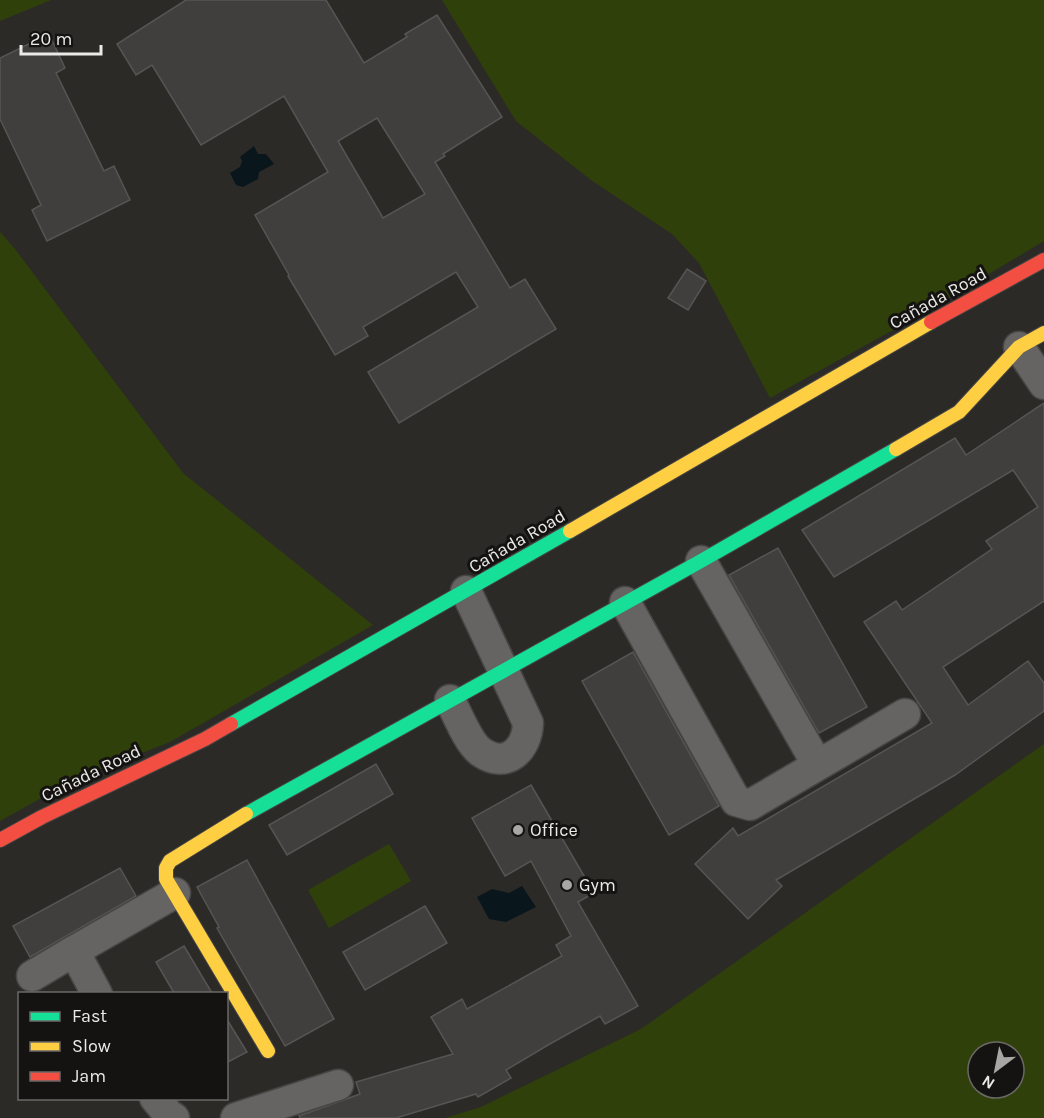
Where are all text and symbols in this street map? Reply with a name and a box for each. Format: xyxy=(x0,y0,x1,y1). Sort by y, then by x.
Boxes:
scale bar xyxy=(21,18,100,56)
text: 20 m xyxy=(30,28,72,50)
street label: Cañada Road xyxy=(885,262,991,334)
street label: Cañada Road xyxy=(465,504,569,578)
street label: Cañada Road xyxy=(38,739,144,807)
place label: Office xyxy=(530,819,578,841)
marker: Office xyxy=(511,823,525,837)
place label: Gym xyxy=(579,874,616,896)
marker: Gym xyxy=(560,878,574,892)
legend xyxy=(18,992,228,1100)
text: Fast xyxy=(72,1005,107,1027)
text: Slow xyxy=(72,1035,111,1057)
north arrow xyxy=(966,1040,1026,1100)
text: Jam xyxy=(72,1065,106,1087)
text: N xyxy=(978,1071,998,1093)

